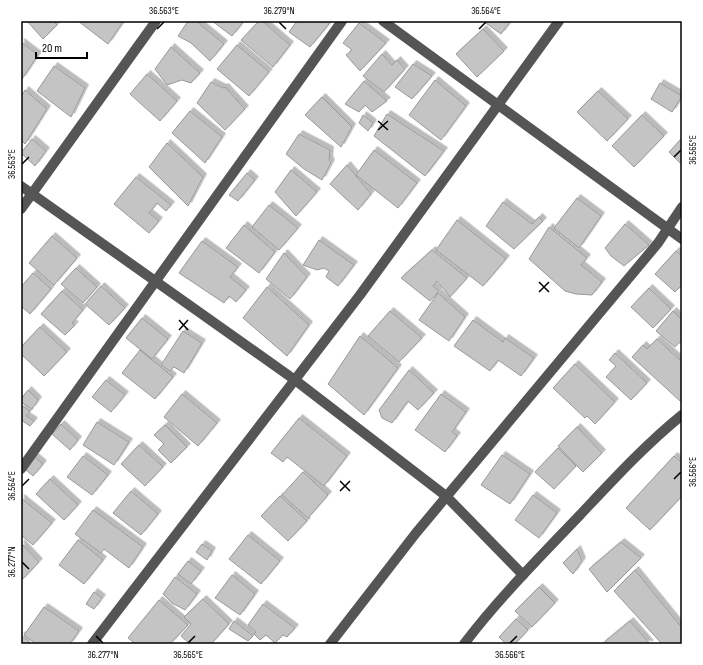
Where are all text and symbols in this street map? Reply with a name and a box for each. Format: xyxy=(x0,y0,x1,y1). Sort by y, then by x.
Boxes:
text: 36.563°E xyxy=(149,5,179,17)
text: 36.279°N xyxy=(263,5,295,17)
text: 36.564°E xyxy=(471,5,501,17)
scale bar xyxy=(36,34,87,60)
text: 20 m xyxy=(42,41,62,56)
text: 36.565°E xyxy=(687,135,699,165)
text: 36.563°E xyxy=(6,149,18,179)
text: 36.566°E xyxy=(687,457,699,487)
text: 36.564°E xyxy=(6,471,18,501)
text: 36.277°N xyxy=(6,546,18,578)
text: 36.277°N xyxy=(87,649,119,661)
text: 36.565°E xyxy=(173,649,203,661)
text: 36.566°E xyxy=(495,649,525,661)

